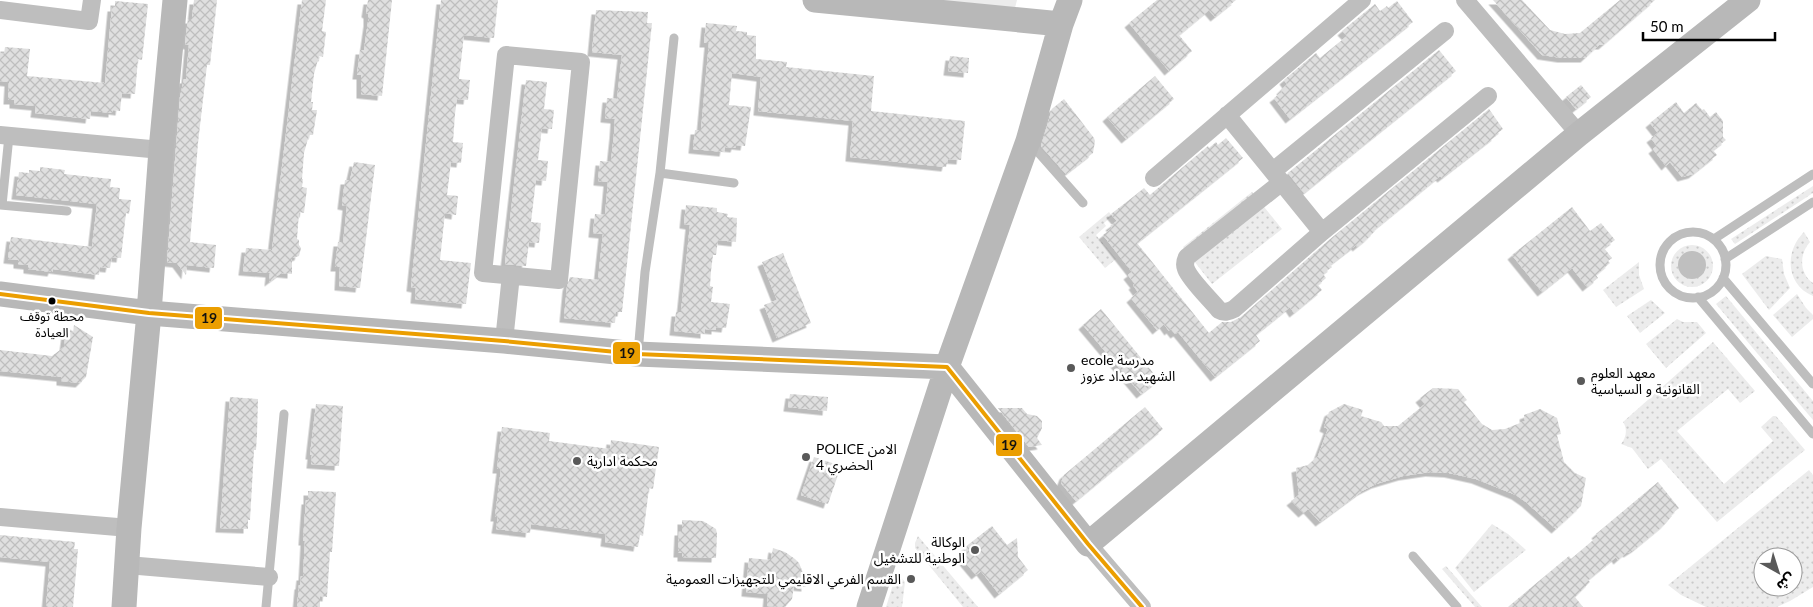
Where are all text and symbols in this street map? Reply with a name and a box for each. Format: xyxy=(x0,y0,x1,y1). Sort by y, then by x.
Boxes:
scale bar xyxy=(1643,10,1776,42)
text: 50 m xyxy=(1650,17,1684,35)
marker: محطة توقف العيادة xyxy=(47,296,57,306)
line badge: 19 xyxy=(194,306,223,330)
place label: محطة توقف العيادة xyxy=(20,308,84,340)
text: 19 xyxy=(201,309,217,326)
line badge: 19 xyxy=(612,341,641,365)
text: 19 xyxy=(619,344,635,361)
place label: ecole مدرسة الشهيد عداد عزوز xyxy=(1080,351,1175,385)
marker: ecole مدرسة الشهيد عداد عزوز xyxy=(1065,362,1077,374)
place label: معهد العلوم القانونية و السياسية xyxy=(1591,364,1700,398)
marker: معهد العلوم القانونية و السياسية xyxy=(1575,375,1587,387)
line badge: 19 xyxy=(995,433,1023,457)
text: 19 xyxy=(1001,436,1017,453)
place label: POLICE الامن الحضري 4 xyxy=(816,440,897,476)
marker: POLICE الامن الحضري 4 xyxy=(800,451,812,463)
place label: محكمة ادارية xyxy=(587,452,658,470)
marker: محكمة ادارية xyxy=(571,455,583,467)
place label: الوكالة الوطنية للتشغيل xyxy=(874,533,965,567)
marker: الوكالة الوطنية للتشغيل xyxy=(969,544,981,556)
north arrow xyxy=(1753,547,1803,597)
place label: القسم الفرعي الاقليمي للتجهيزات العمومية xyxy=(666,570,901,590)
text: ش xyxy=(1774,570,1799,595)
marker: القسم الفرعي الاقليمي للتجهيزات العمومية xyxy=(905,573,917,585)

